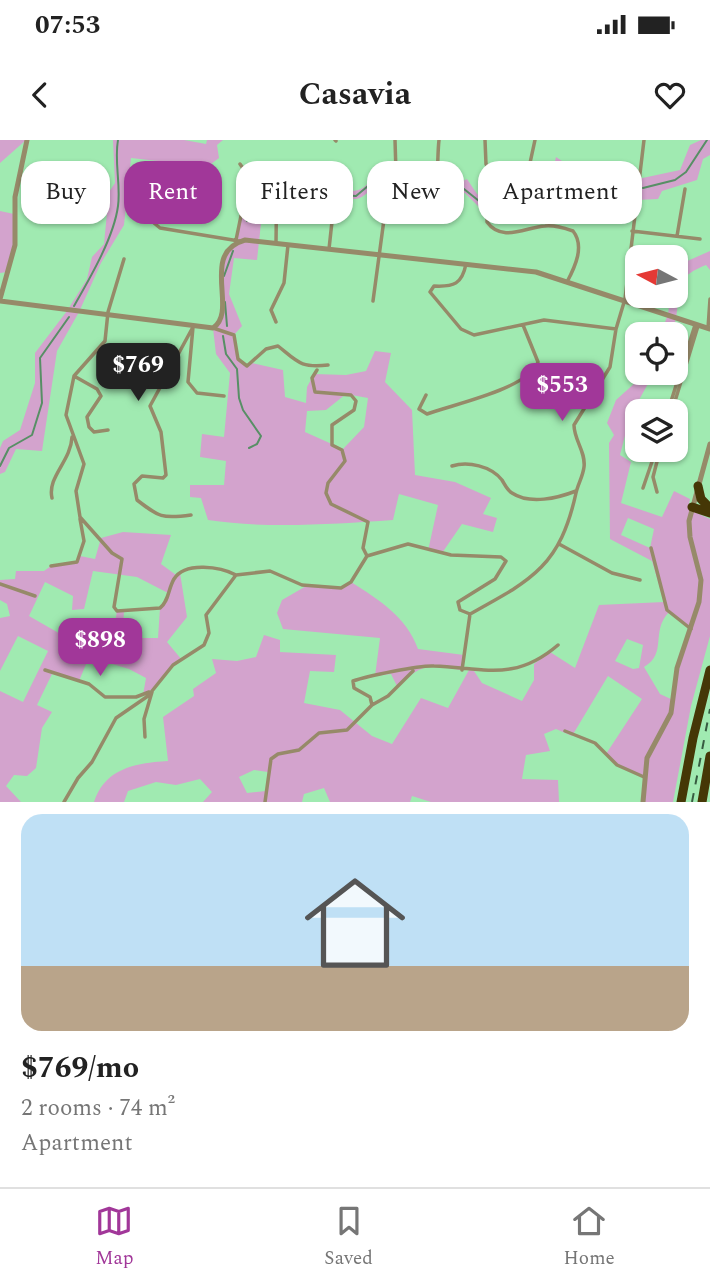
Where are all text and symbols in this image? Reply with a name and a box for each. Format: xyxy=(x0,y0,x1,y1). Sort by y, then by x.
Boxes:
text: 07:53 xyxy=(35,5,100,45)
text: Casavia xyxy=(299,70,411,119)
icon: back xyxy=(21,76,59,114)
icon: heart xyxy=(651,76,689,114)
chip: Buy xyxy=(21,161,110,224)
chip: Rent xyxy=(124,161,222,224)
chip: Filters xyxy=(236,161,353,224)
chip: New xyxy=(367,161,464,224)
chip: Apartment xyxy=(478,161,642,224)
north arrow xyxy=(625,245,688,308)
map controls xyxy=(625,245,688,462)
button: locate xyxy=(625,322,688,385)
pin: $769 xyxy=(97,344,179,403)
text: $769 xyxy=(112,348,164,383)
pin: $553 xyxy=(521,364,603,423)
text: $553 xyxy=(536,368,588,403)
button: layers xyxy=(625,399,688,462)
pin: $898 xyxy=(59,618,141,678)
text: $898 xyxy=(74,623,126,658)
icon: home xyxy=(292,860,418,986)
text: $769/mo xyxy=(21,1045,139,1091)
text: 2 rooms · 74 m² xyxy=(21,1091,175,1126)
text: Apartment xyxy=(21,1126,133,1161)
tab: Map xyxy=(95,1202,134,1273)
tab: Saved xyxy=(324,1202,373,1273)
tab: Home xyxy=(563,1202,615,1273)

